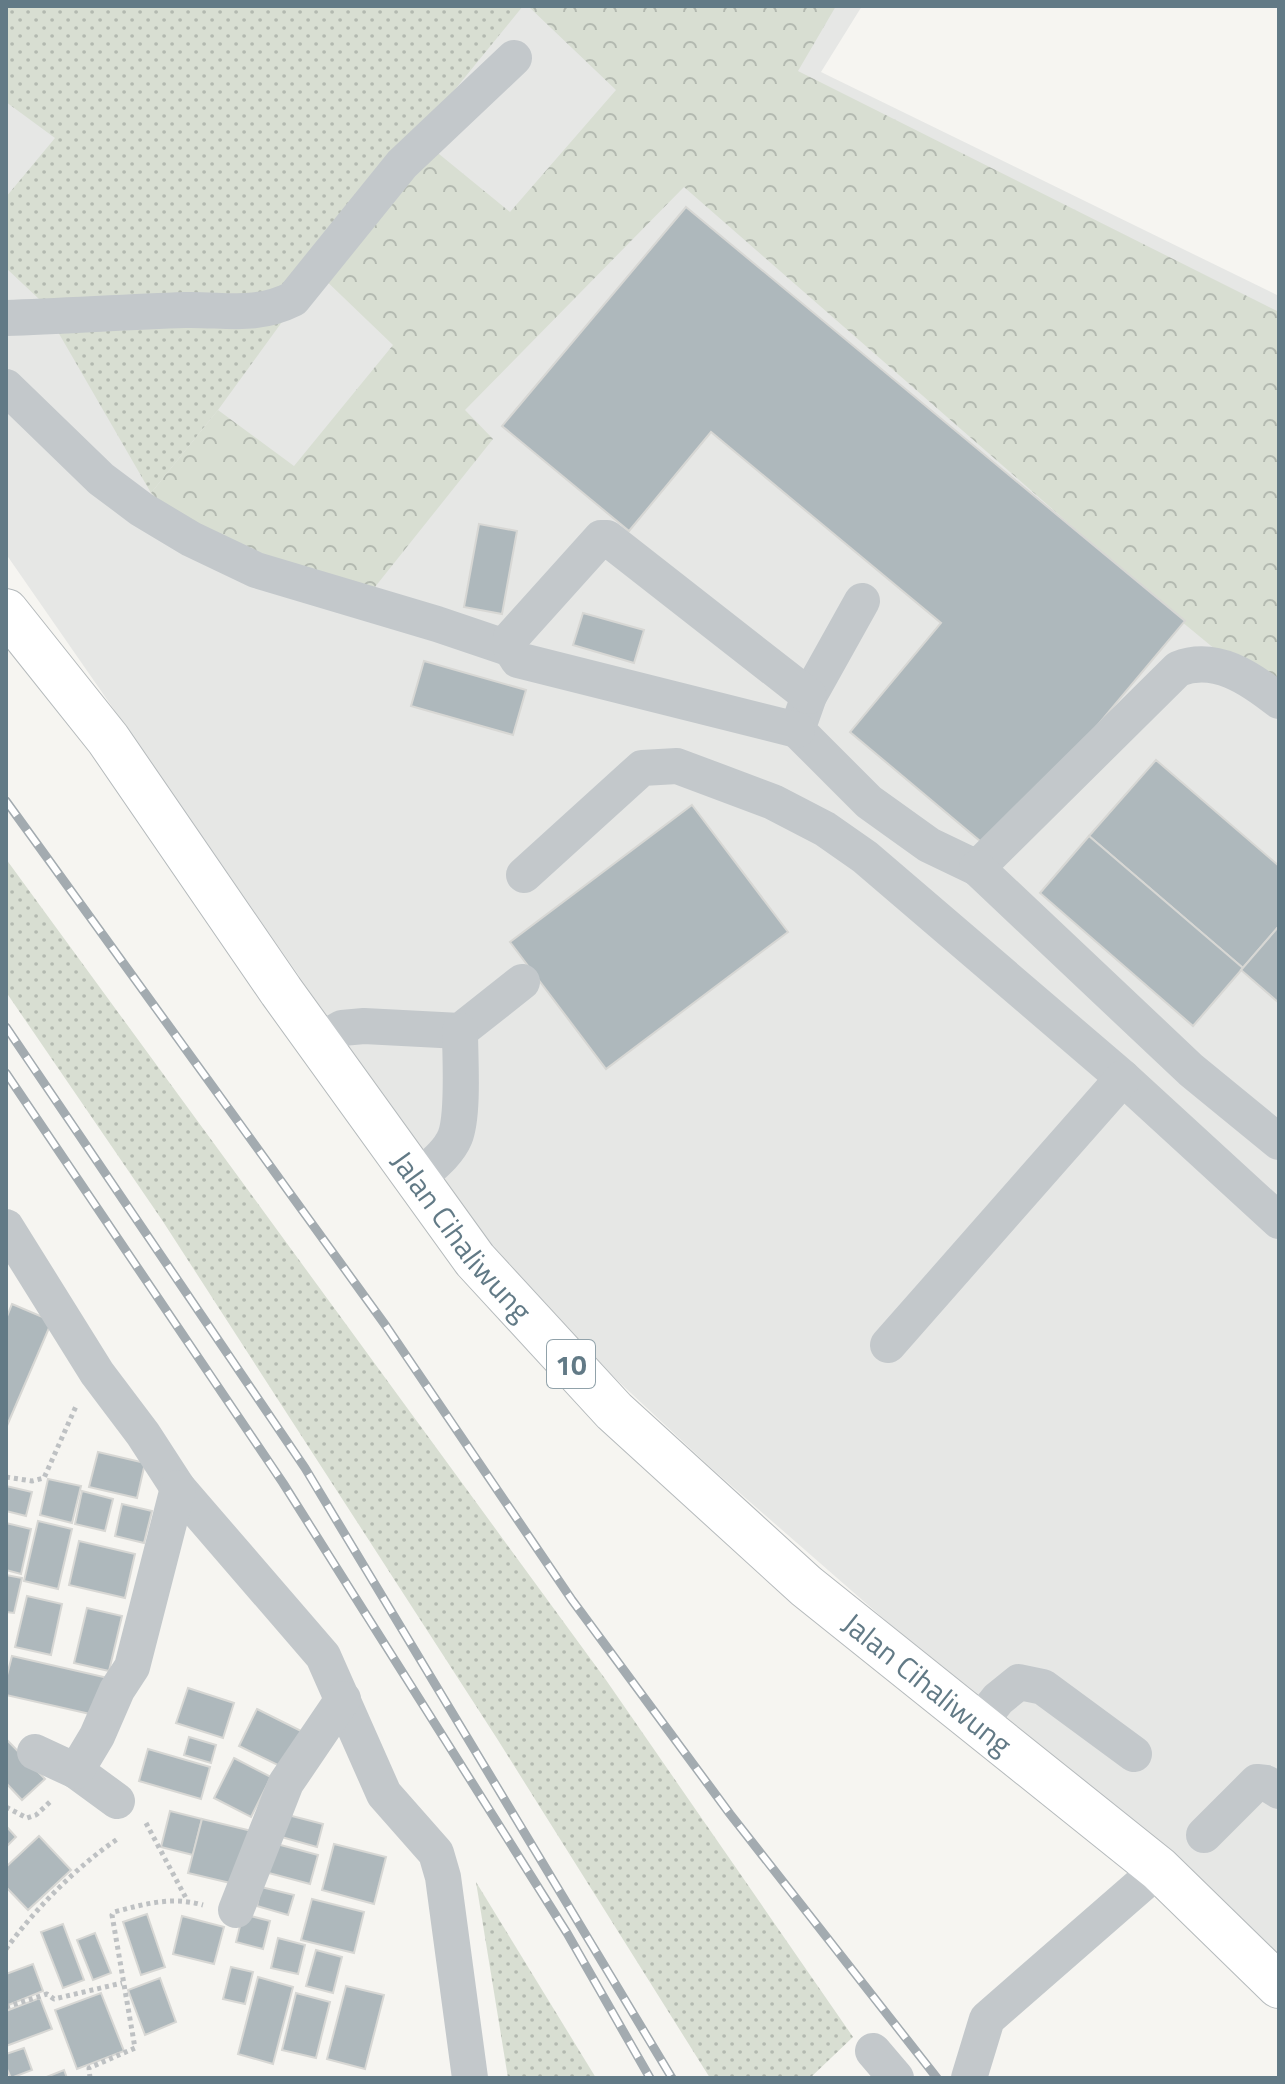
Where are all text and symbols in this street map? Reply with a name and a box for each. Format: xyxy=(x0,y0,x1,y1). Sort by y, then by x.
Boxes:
street label: Jalan Cihaliwung xyxy=(380,1141,544,1332)
road number: 10 xyxy=(547,1340,595,1388)
street label: Jalan Cihaliwung xyxy=(833,1601,1023,1766)

